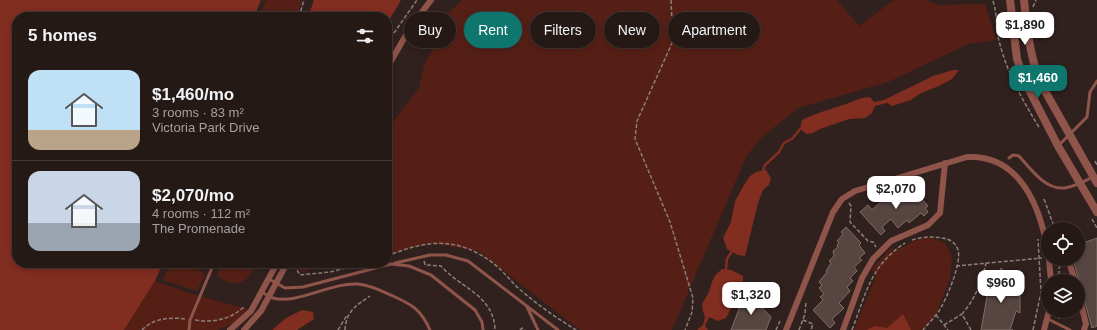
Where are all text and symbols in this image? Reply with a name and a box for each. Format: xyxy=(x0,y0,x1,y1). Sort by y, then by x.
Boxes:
chip: Buy xyxy=(404,12,456,48)
chip: Rent xyxy=(464,12,522,48)
chip: Filters xyxy=(530,12,596,48)
chip: New xyxy=(604,12,660,48)
chip: Apartment xyxy=(668,12,760,48)
pin: $1,890 xyxy=(992,12,1058,46)
text: $1,890 xyxy=(1005,17,1045,32)
icon: filters xyxy=(354,25,376,47)
text: 5 homes xyxy=(28,26,97,45)
pin: $1,460 xyxy=(1005,65,1071,99)
text: $1,460 xyxy=(1018,70,1058,85)
text: $1,460/mo xyxy=(152,85,234,104)
icon: home xyxy=(60,86,108,134)
text: 3 rooms · 83 m² xyxy=(152,105,244,120)
text: Victoria Park Drive xyxy=(152,120,259,135)
pin: $2,070 xyxy=(863,176,929,210)
text: $2,070 xyxy=(876,181,916,196)
text: $2,070/mo xyxy=(152,186,234,205)
icon: home xyxy=(60,187,108,235)
text: 4 rooms · 112 m² xyxy=(152,206,250,221)
text: The Promenade xyxy=(152,221,245,236)
map controls xyxy=(1041,222,1085,318)
button: locate xyxy=(1041,222,1085,266)
pin: $960 xyxy=(977,270,1025,304)
button: layers xyxy=(1041,274,1085,318)
text: $960 xyxy=(987,275,1015,290)
pin: $1,320 xyxy=(718,282,784,316)
text: $1,320 xyxy=(731,287,771,302)

